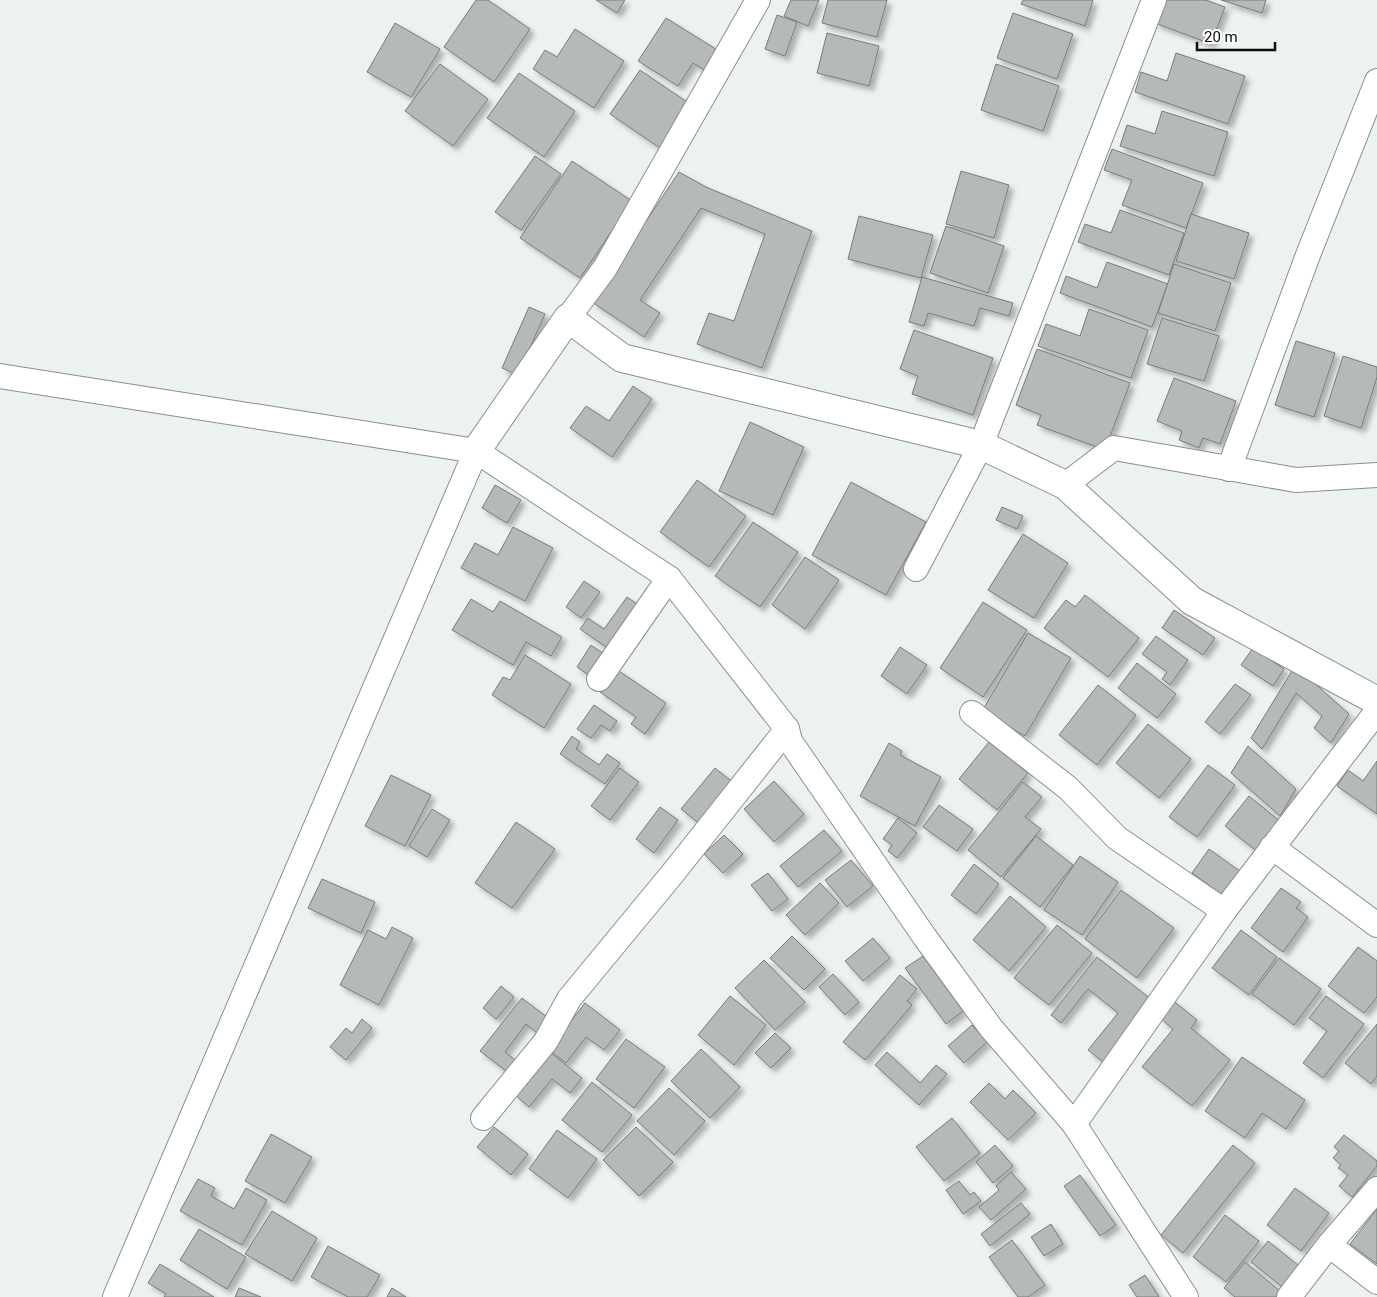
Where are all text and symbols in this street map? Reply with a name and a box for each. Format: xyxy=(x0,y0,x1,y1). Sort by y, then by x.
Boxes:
scale bar xyxy=(1197,20,1274,52)
text: 20 m xyxy=(1204,28,1238,46)

